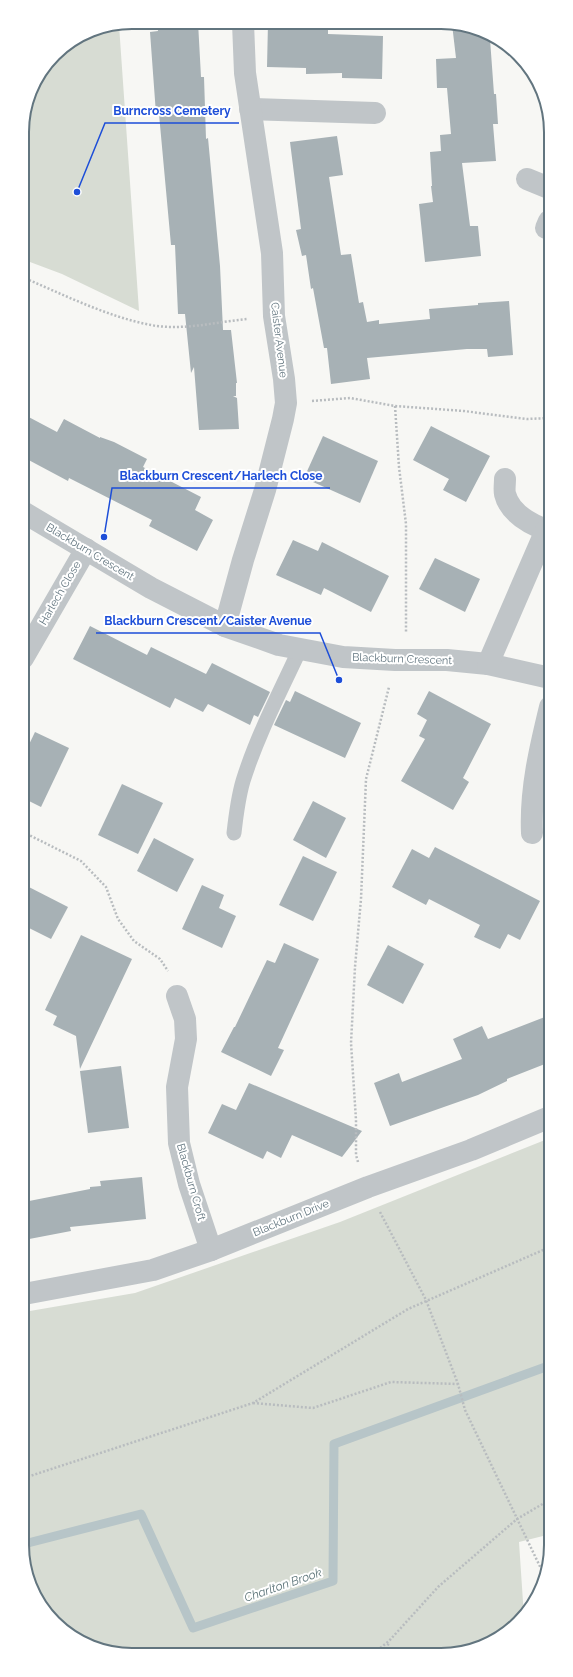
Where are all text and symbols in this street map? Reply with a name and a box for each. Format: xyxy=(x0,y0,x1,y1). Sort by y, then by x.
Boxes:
callout: Burncross Cemetery xyxy=(105,99,239,123)
text: Burncross Cemetery xyxy=(113,104,231,118)
street label: Caister Avenue xyxy=(268,302,290,379)
callout: Blackburn Crescent/Harlech Close xyxy=(112,464,330,488)
text: Blackburn Crescent/Harlech Close xyxy=(120,469,322,483)
street label: Blackburn Crescent xyxy=(44,521,136,583)
street label: Harlech Close xyxy=(36,558,84,627)
callout: Blackburn Crescent/Caister Avenue xyxy=(96,609,320,633)
text: Blackburn Crescent/Caister Avenue xyxy=(104,614,312,628)
street label: Blackburn Crescent xyxy=(352,651,453,667)
street label: Blackburn Croft xyxy=(174,1142,208,1222)
street label: Blackburn Drive xyxy=(251,1197,331,1239)
water label: Charlton Brook xyxy=(242,1565,324,1605)

